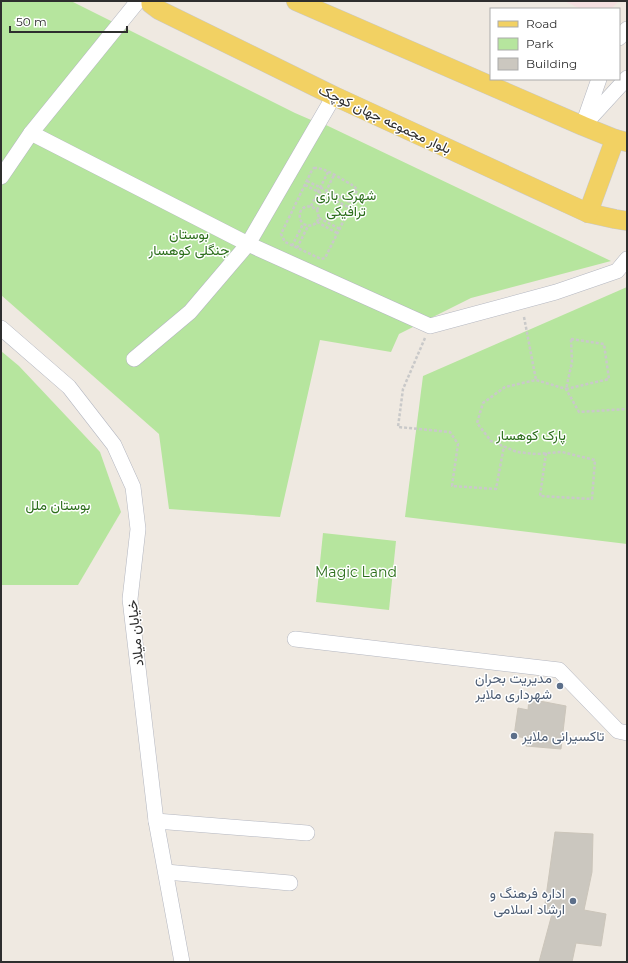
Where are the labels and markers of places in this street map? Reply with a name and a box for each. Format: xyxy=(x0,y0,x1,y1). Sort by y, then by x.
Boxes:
place label: مدیریت بحران شهرداری ملایر xyxy=(474,669,552,703)
marker: مدیریت بحران شهرداری ملایر xyxy=(555,681,565,691)
place label: تاکسیرانی ملایر xyxy=(521,727,605,745)
marker: تاکسیرانی ملایر xyxy=(509,731,519,741)
place label: اداره فرهنگ و ارشاد اسلامی xyxy=(490,884,565,918)
marker: اداره فرهنگ و ارشاد اسلامی xyxy=(568,896,578,906)

